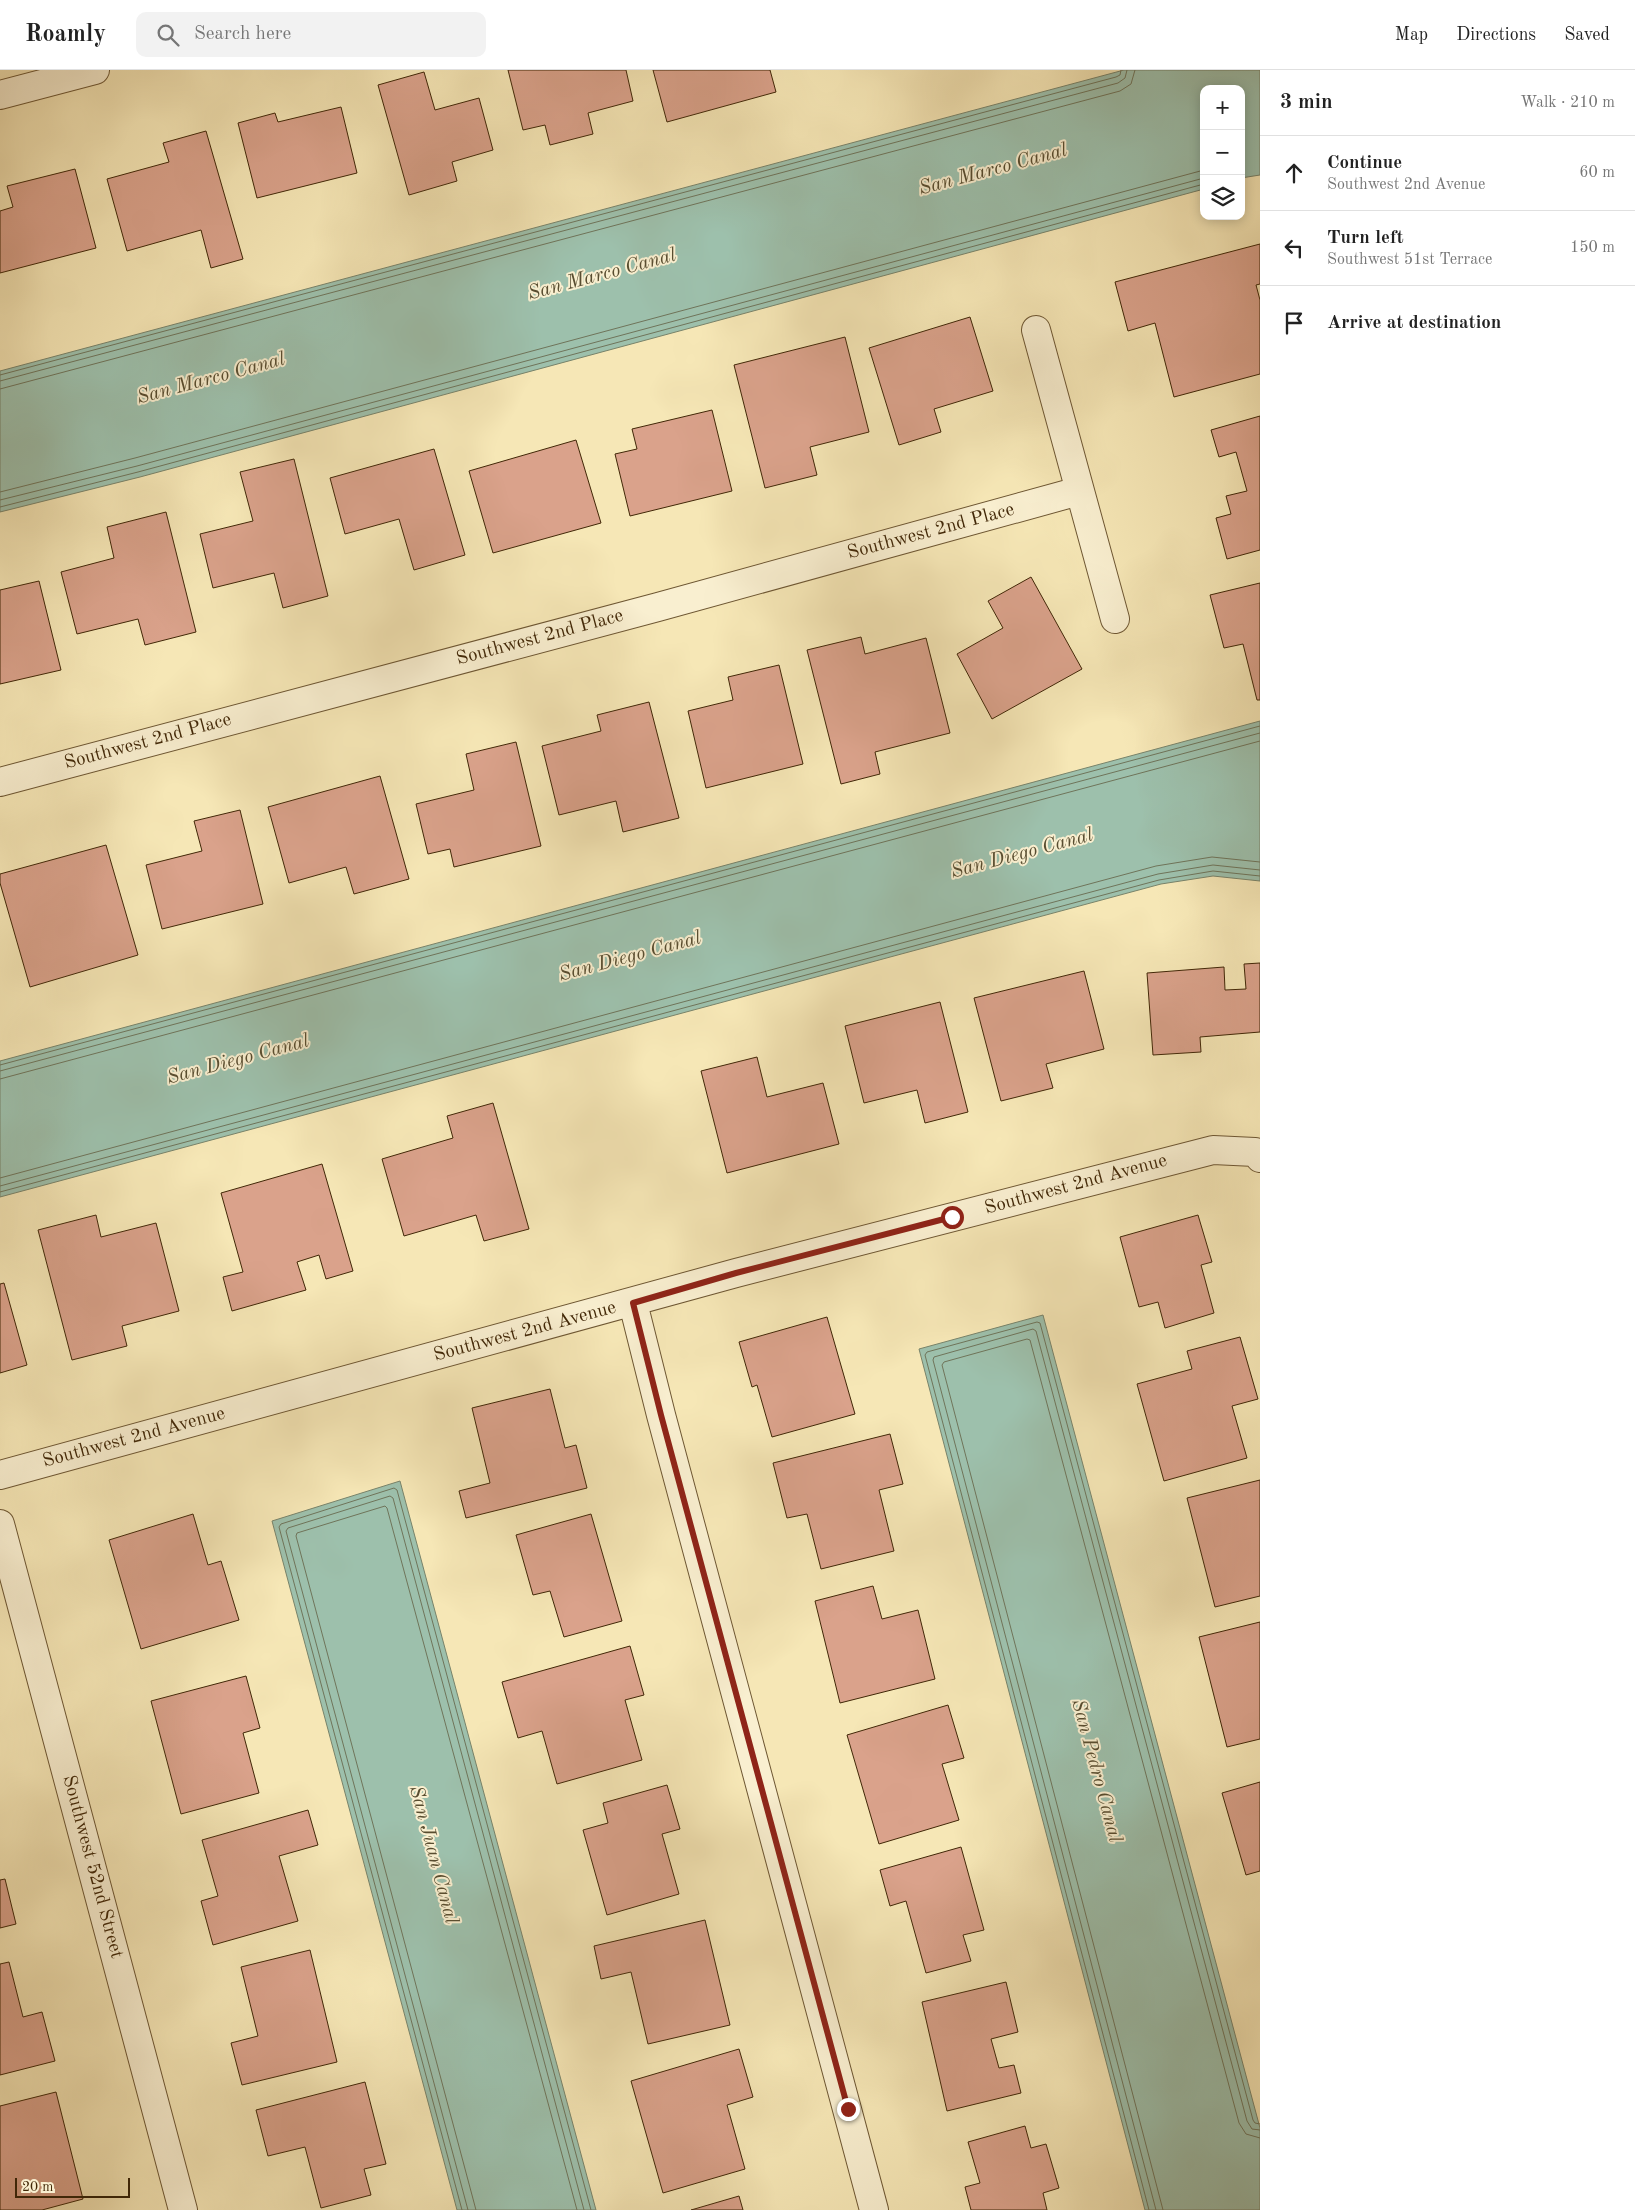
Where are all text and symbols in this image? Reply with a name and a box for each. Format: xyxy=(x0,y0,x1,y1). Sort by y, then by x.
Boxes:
search box xyxy=(136,12,486,57)
icon: search xyxy=(154,21,182,49)
text: Roamly xyxy=(25,23,106,47)
text: Search here xyxy=(194,25,291,44)
text: Map xyxy=(1395,26,1428,44)
text: Directions xyxy=(1456,26,1536,44)
text: Saved xyxy=(1564,26,1610,44)
map controls xyxy=(1200,85,1245,220)
button: + xyxy=(1200,85,1245,130)
text: 3 min xyxy=(1280,92,1333,113)
text: Walk · 210 m xyxy=(1520,95,1615,111)
button: − xyxy=(1200,130,1245,175)
water label: San Marco Canal xyxy=(917,141,1070,199)
text: Continue xyxy=(1327,154,1402,173)
icon: ahead xyxy=(1280,159,1308,187)
text: 60 m xyxy=(1579,165,1615,181)
button: layers xyxy=(1200,175,1245,220)
text: Southwest 2nd Avenue xyxy=(1327,177,1485,193)
text: Turn left xyxy=(1327,229,1404,248)
icon: left xyxy=(1280,234,1308,262)
text: 150 m xyxy=(1570,240,1615,256)
water label: San Marco Canal xyxy=(526,246,679,304)
text: Southwest 51st Terrace xyxy=(1327,252,1492,268)
icon: arrive xyxy=(1280,309,1308,337)
text: Arrive at destination xyxy=(1327,314,1501,333)
water label: San Marco Canal xyxy=(135,350,288,408)
street label: Southwest 2nd Place xyxy=(845,501,1017,563)
street label: Southwest 2nd Place xyxy=(454,607,626,669)
street label: Southwest 2nd Place xyxy=(62,711,234,773)
water label: San Diego Canal xyxy=(949,825,1096,883)
water label: San Diego Canal xyxy=(557,928,704,986)
water label: San Diego Canal xyxy=(165,1031,312,1089)
street label: Southwest 2nd Avenue xyxy=(983,1151,1169,1219)
route start xyxy=(941,1206,964,1229)
street label: Southwest 2nd Avenue xyxy=(432,1298,618,1366)
street label: Southwest 2nd Avenue xyxy=(41,1404,227,1472)
water label: San Pedro Canal xyxy=(1067,1697,1125,1845)
street label: Southwest 52nd Street xyxy=(58,1773,126,1961)
water label: San Juan Canal xyxy=(405,1784,461,1926)
route end xyxy=(837,2098,860,2121)
scale bar xyxy=(15,2175,130,2198)
text: 20 m xyxy=(22,2180,53,2194)

